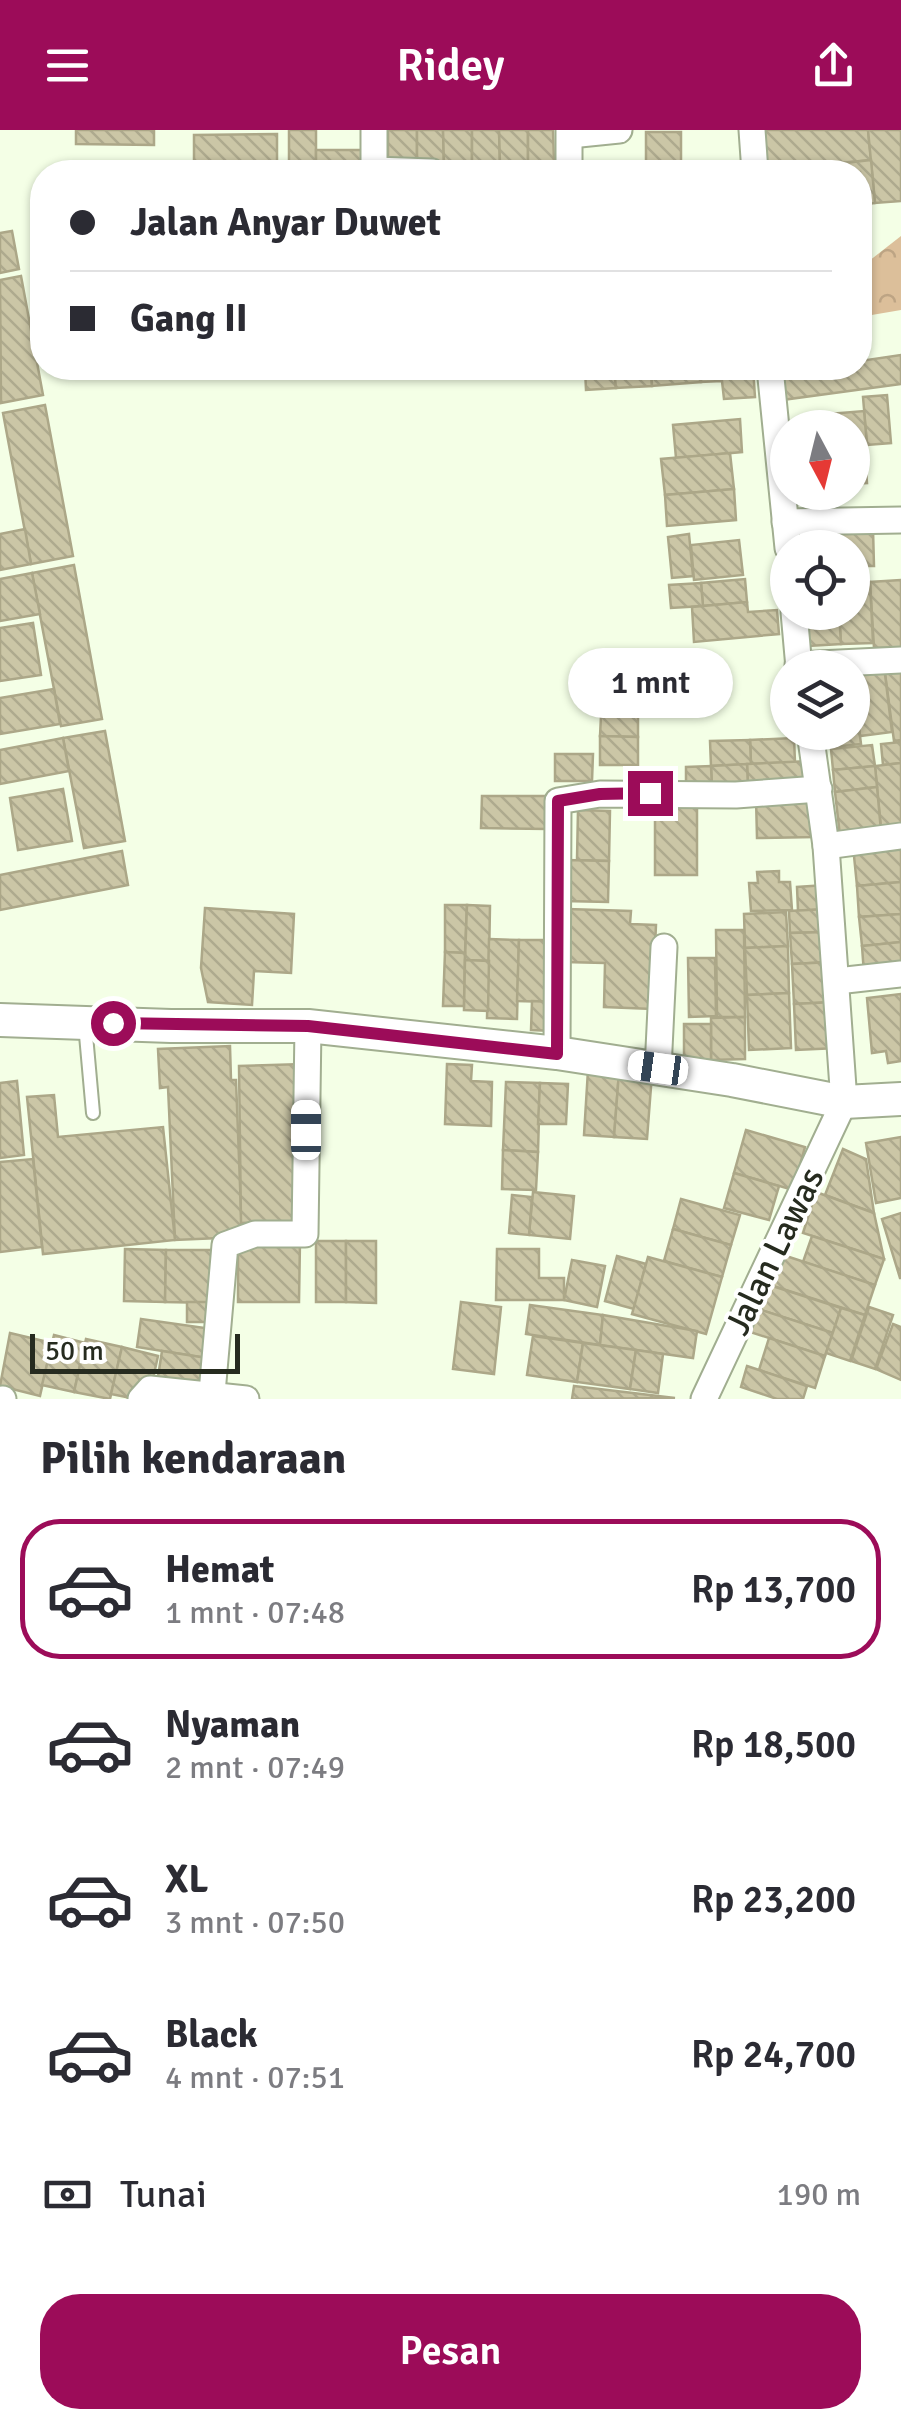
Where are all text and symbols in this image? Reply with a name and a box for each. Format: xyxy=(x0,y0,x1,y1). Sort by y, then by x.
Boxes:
icon: menu xyxy=(40,38,95,93)
text: Ridey xyxy=(397,38,504,93)
icon: share xyxy=(806,38,861,93)
text: Jalan Anyar Duwet xyxy=(130,199,441,246)
text: Gang II xyxy=(130,295,248,342)
north arrow xyxy=(770,410,870,510)
map controls xyxy=(770,410,870,750)
button: locate xyxy=(770,530,870,630)
callout: 1 mnt xyxy=(568,648,732,718)
button: layers xyxy=(770,650,870,750)
text: 1 mnt xyxy=(611,663,690,702)
route end xyxy=(628,771,673,816)
route start xyxy=(91,1001,136,1046)
car xyxy=(626,1049,690,1087)
car xyxy=(291,1100,321,1160)
street label: Jalan Lawas xyxy=(716,1161,833,1342)
scale bar xyxy=(30,1329,240,1374)
text: 50 m xyxy=(45,1334,104,1368)
text: Pilih kendaraan xyxy=(40,1431,346,1486)
icon: car xyxy=(45,1544,135,1634)
text: Hemat xyxy=(165,1546,274,1593)
text: Rp 13,700 xyxy=(691,1566,856,1613)
text: 1 mnt · 07:48 xyxy=(165,1593,345,1632)
icon: car xyxy=(45,1699,135,1789)
text: Nyaman xyxy=(165,1701,300,1748)
text: Rp 18,500 xyxy=(691,1721,856,1768)
text: 2 mnt · 07:49 xyxy=(165,1748,345,1787)
icon: car xyxy=(45,1854,135,1944)
text: XL xyxy=(165,1856,208,1903)
text: Rp 23,200 xyxy=(691,1876,856,1923)
text: 3 mnt · 07:50 xyxy=(165,1903,345,1942)
icon: car xyxy=(45,2009,135,2099)
text: Black xyxy=(165,2011,258,2058)
text: Rp 24,700 xyxy=(691,2031,856,2078)
text: 4 mnt · 07:51 xyxy=(165,2058,345,2097)
icon: cash xyxy=(40,2167,95,2222)
text: Tunai xyxy=(120,2171,207,2218)
text: 190 m xyxy=(777,2175,861,2214)
button: Pesan xyxy=(40,2294,861,2409)

